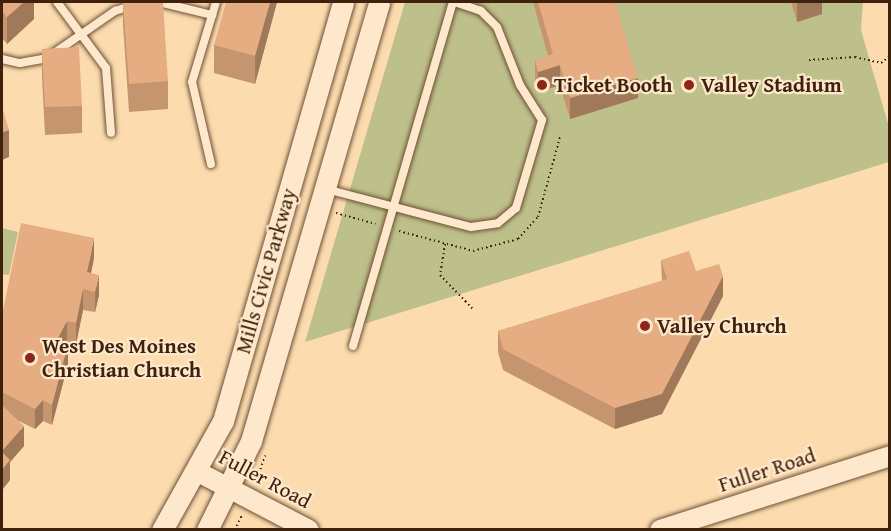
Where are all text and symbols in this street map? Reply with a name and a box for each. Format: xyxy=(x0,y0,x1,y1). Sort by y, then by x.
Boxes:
place label: Ticket Booth xyxy=(554,72,672,98)
place label: Valley Stadium xyxy=(701,72,842,98)
marker: Ticket Booth xyxy=(535,78,549,92)
marker: Valley Stadium xyxy=(682,78,696,92)
street label: Mills Civic Parkway xyxy=(230,185,302,357)
place label: Valley Church xyxy=(657,313,787,339)
marker: Valley Church xyxy=(638,319,652,333)
place label: West Des Moines Christian Church xyxy=(42,333,201,383)
marker: West Des Moines Christian Church xyxy=(23,351,37,365)
street label: Fuller Road xyxy=(715,442,819,498)
street label: Fuller Road xyxy=(215,444,315,514)

